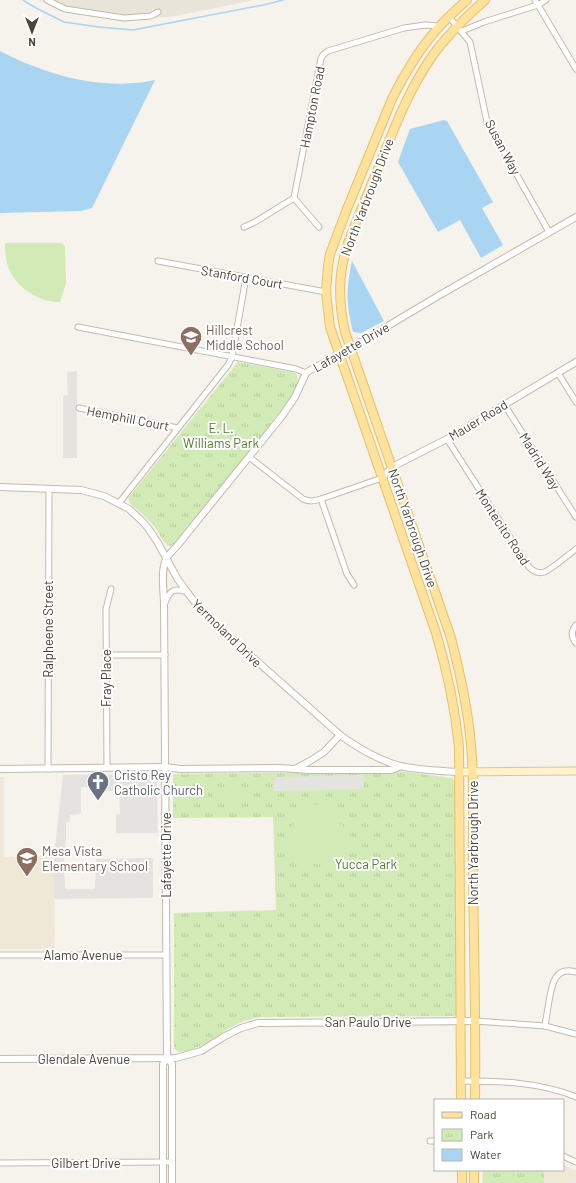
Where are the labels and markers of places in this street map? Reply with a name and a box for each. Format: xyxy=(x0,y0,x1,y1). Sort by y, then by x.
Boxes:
place label: Hillcrest Middle School xyxy=(206,322,284,353)
school or university icon: Hillcrest Middle School xyxy=(178,324,204,357)
place label: Cristo Rey Catholic Church xyxy=(114,767,203,798)
church icon: Cristo Rey Catholic Church xyxy=(85,769,111,802)
place label: Mesa Vista Elementary School xyxy=(42,843,148,874)
school or university icon: Mesa Vista Elementary School xyxy=(14,845,40,878)

